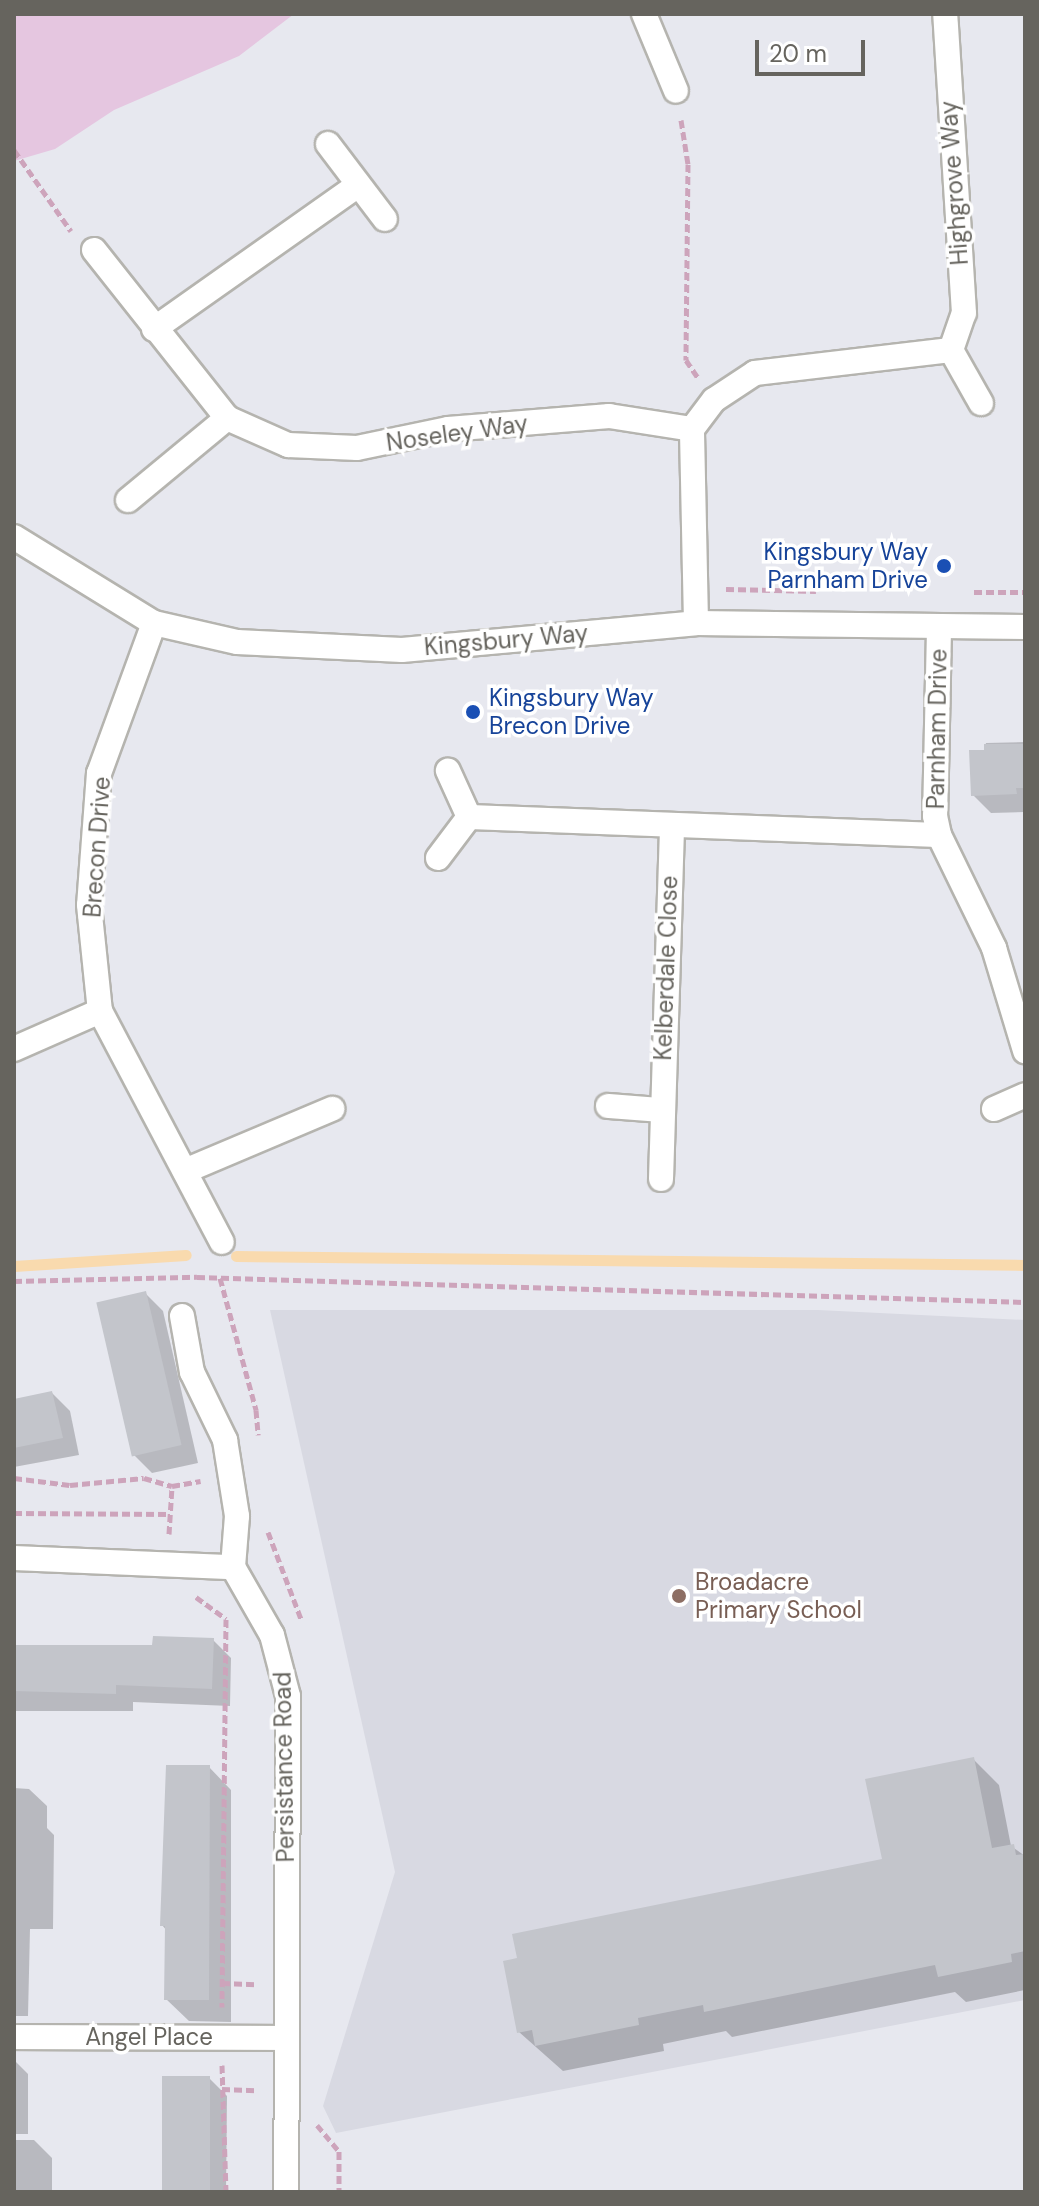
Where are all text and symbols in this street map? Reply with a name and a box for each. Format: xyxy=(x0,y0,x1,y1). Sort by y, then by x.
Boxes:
scale bar xyxy=(759,24,869,74)
text: 20 m xyxy=(769,38,827,69)
street label: Highgrove Way xyxy=(934,100,974,266)
street label: Noseley Way xyxy=(384,409,530,457)
place label: Kingsbury Way Parnham Drive xyxy=(764,538,928,594)
marker: Kingsbury Way Parnham Drive xyxy=(935,557,953,575)
street label: Kingsbury Way xyxy=(423,618,589,662)
street label: Parnham Drive xyxy=(921,648,953,810)
place label: Kingsbury Way Brecon Drive xyxy=(489,684,653,740)
marker: Kingsbury Way Brecon Drive xyxy=(464,703,482,721)
street label: Brecon Drive xyxy=(78,775,116,919)
street label: Kelberdale Close xyxy=(648,875,684,1061)
place label: Broadacre Primary School xyxy=(695,1568,862,1624)
marker: Broadacre Primary School xyxy=(670,1587,688,1605)
street label: Persistance Road xyxy=(268,1671,300,1863)
street label: Angel Place xyxy=(85,2023,213,2051)

